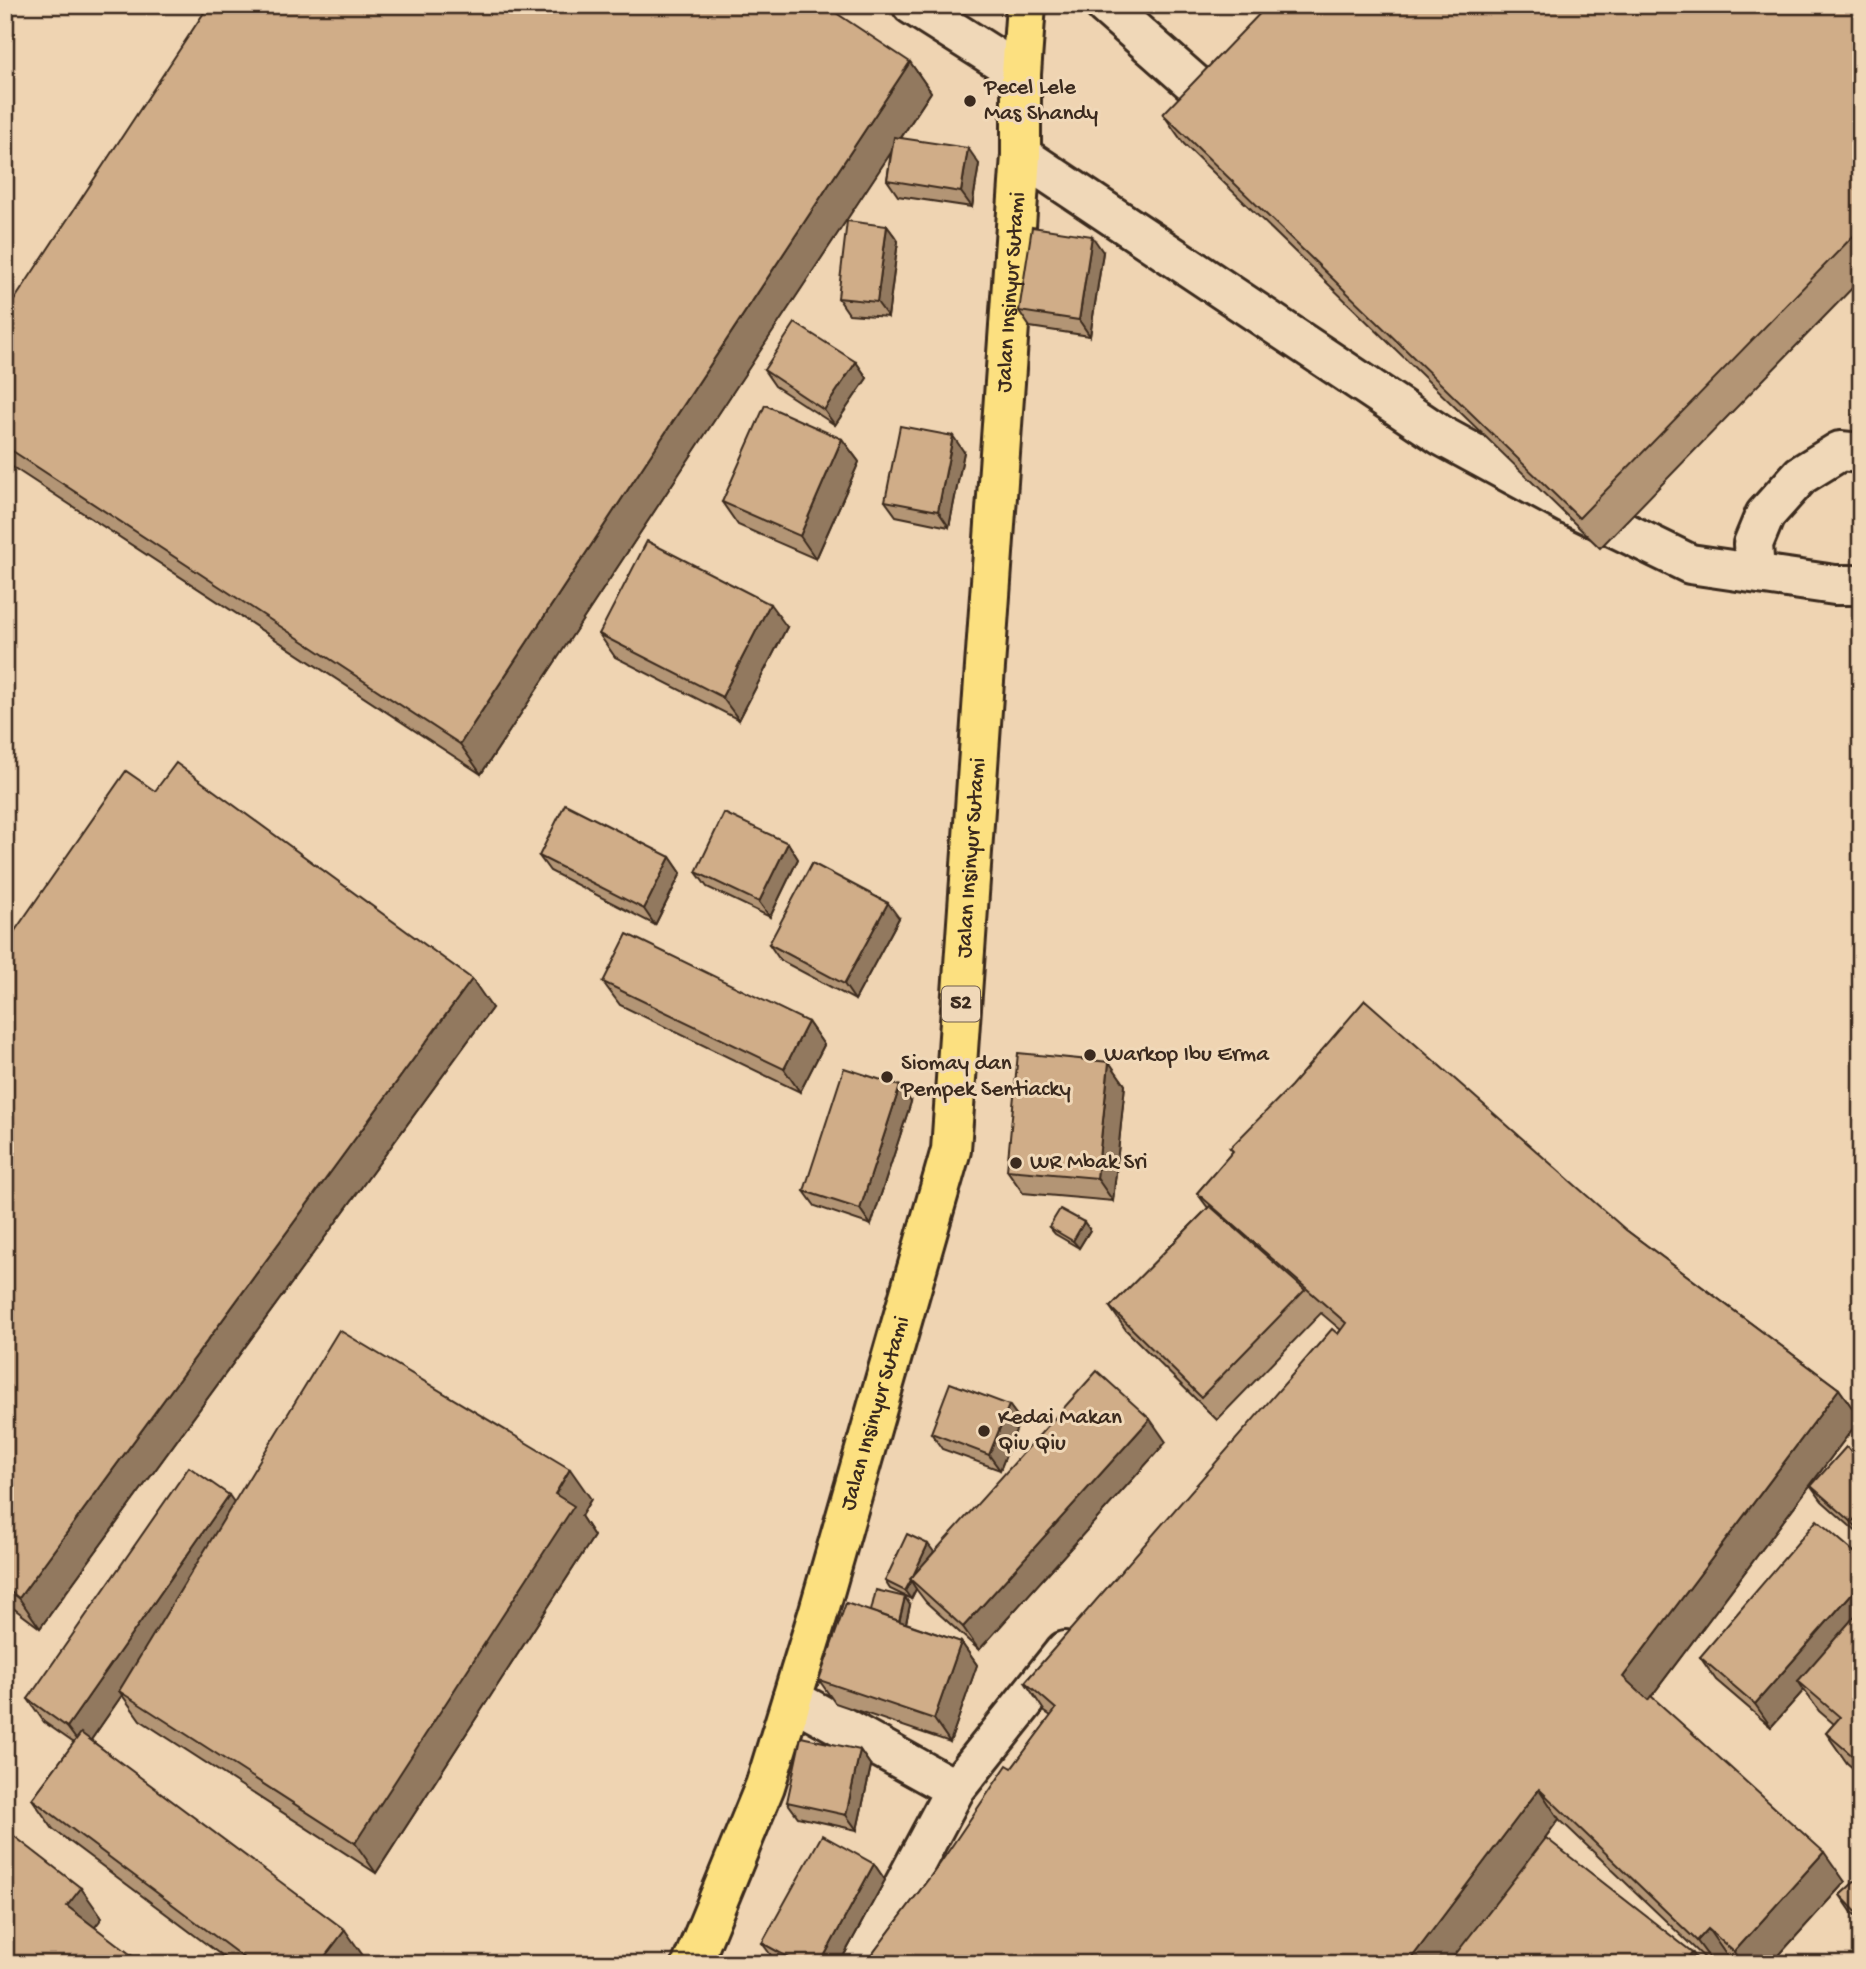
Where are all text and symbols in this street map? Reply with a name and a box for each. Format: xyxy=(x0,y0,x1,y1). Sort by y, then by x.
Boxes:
place label: Pecel Lele Mas Shandy xyxy=(983,75,1098,128)
marker: Pecel Lele Mas Shandy xyxy=(962,93,978,109)
street label: Jalan Insinyur Sutami xyxy=(991,191,1032,393)
street label: Jalan Insinyur Sutami xyxy=(951,757,992,959)
road number: 52 xyxy=(942,986,980,1021)
place label: Warkop Ibu Erma xyxy=(1104,1042,1270,1069)
marker: Warkop Ibu Erma xyxy=(1082,1047,1098,1063)
place label: Siomay dan Pempek Sentiacky xyxy=(900,1051,1071,1104)
marker: Siomay dan Pempek Sentiacky xyxy=(879,1069,895,1085)
place label: WR Mbak Sri xyxy=(1030,1150,1147,1177)
marker: WR Mbak Sri xyxy=(1008,1155,1024,1171)
street label: Jalan Insinyur Sutami xyxy=(835,1313,916,1514)
place label: Kedai Makan Qiu Qiu xyxy=(998,1405,1122,1458)
marker: Kedai Makan Qiu Qiu xyxy=(976,1423,992,1439)

